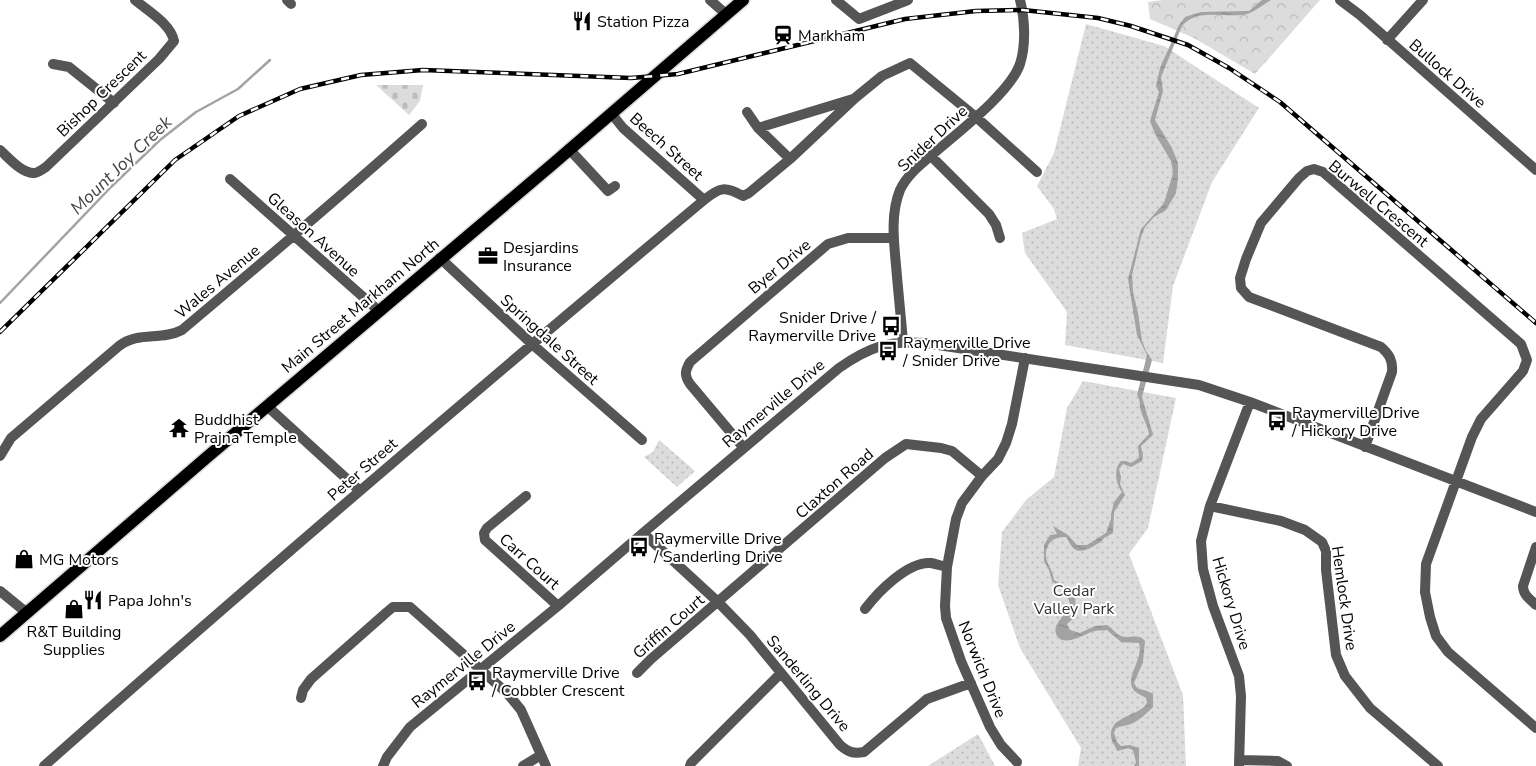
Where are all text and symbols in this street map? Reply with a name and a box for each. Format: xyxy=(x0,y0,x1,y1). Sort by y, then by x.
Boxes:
restaurant icon: Station Pizza xyxy=(571,10,593,32)
place label: Station Pizza xyxy=(597,11,689,33)
station icon: Markham xyxy=(772,24,794,46)
place label: Markham xyxy=(798,25,865,47)
street label: Bullock Drive xyxy=(1404,34,1491,113)
street label: Bishop Crescent xyxy=(52,45,152,142)
street label: Snider Drive xyxy=(893,101,972,177)
street label: Beech Street xyxy=(625,108,708,186)
water label: Mount Joy Creek xyxy=(65,110,178,220)
street label: Burwell Crescent xyxy=(1324,155,1433,252)
street label: Gleason Avenue xyxy=(262,187,364,282)
street label: Main Street Markham North xyxy=(277,233,444,378)
street label: Byer Drive xyxy=(744,234,816,299)
place label: Desjardins Insurance xyxy=(503,237,579,277)
street label: Wales Avenue xyxy=(171,240,265,324)
office icon: Desjardins Insurance xyxy=(477,245,499,267)
street label: Springdale Street xyxy=(495,289,604,390)
place label: Snider Drive / Raymerville Drive xyxy=(748,307,876,347)
bus stop icon: Snider Drive / Raymerville Drive xyxy=(880,315,902,337)
place label: Raymerville Drive / Snider Drive xyxy=(902,332,1031,372)
bus stop icon: Raymerville Drive / Snider Drive xyxy=(877,340,899,362)
street label: Raymerville Drive xyxy=(718,354,830,453)
place label: Raymerville Drive / Hickory Drive xyxy=(1291,402,1420,442)
place label: Buddhist Prajna Temple xyxy=(194,409,297,449)
bus stop icon: Raymerville Drive / Hickory Drive xyxy=(1266,410,1288,432)
temple icon: Buddhist Prajna Temple xyxy=(168,417,190,439)
street label: Peter Street xyxy=(323,433,403,506)
street label: Claxton Road xyxy=(791,444,879,524)
place label: Raymerville Drive / Sanderling Drive xyxy=(653,528,783,568)
street label: Carr Court xyxy=(494,529,565,595)
bus stop icon: Raymerville Drive / Sanderling Drive xyxy=(628,536,650,558)
street label: Hemlock Drive xyxy=(1326,544,1362,652)
shop icon: MG Motors xyxy=(13,548,35,570)
place label: MG Motors xyxy=(39,549,119,571)
street label: Hickory Drive xyxy=(1206,554,1256,653)
park label: Cedar Valley Park xyxy=(1033,580,1115,620)
restaurant icon: Papa John's xyxy=(82,589,104,611)
street label: Griffin Court xyxy=(628,589,709,664)
place label: Papa John's xyxy=(108,590,192,612)
shop icon: R&T Building Supplies xyxy=(63,598,85,620)
street label: Raymerville Drive xyxy=(407,616,520,713)
street label: Norwich Drive xyxy=(953,618,1012,721)
place label: R&T Building Supplies xyxy=(27,621,121,661)
street label: Sanderling Drive xyxy=(761,631,855,737)
place label: Raymerville Drive / Cobbler Crescent xyxy=(491,662,625,702)
bus stop icon: Raymerville Drive / Cobbler Crescent xyxy=(466,670,488,692)

